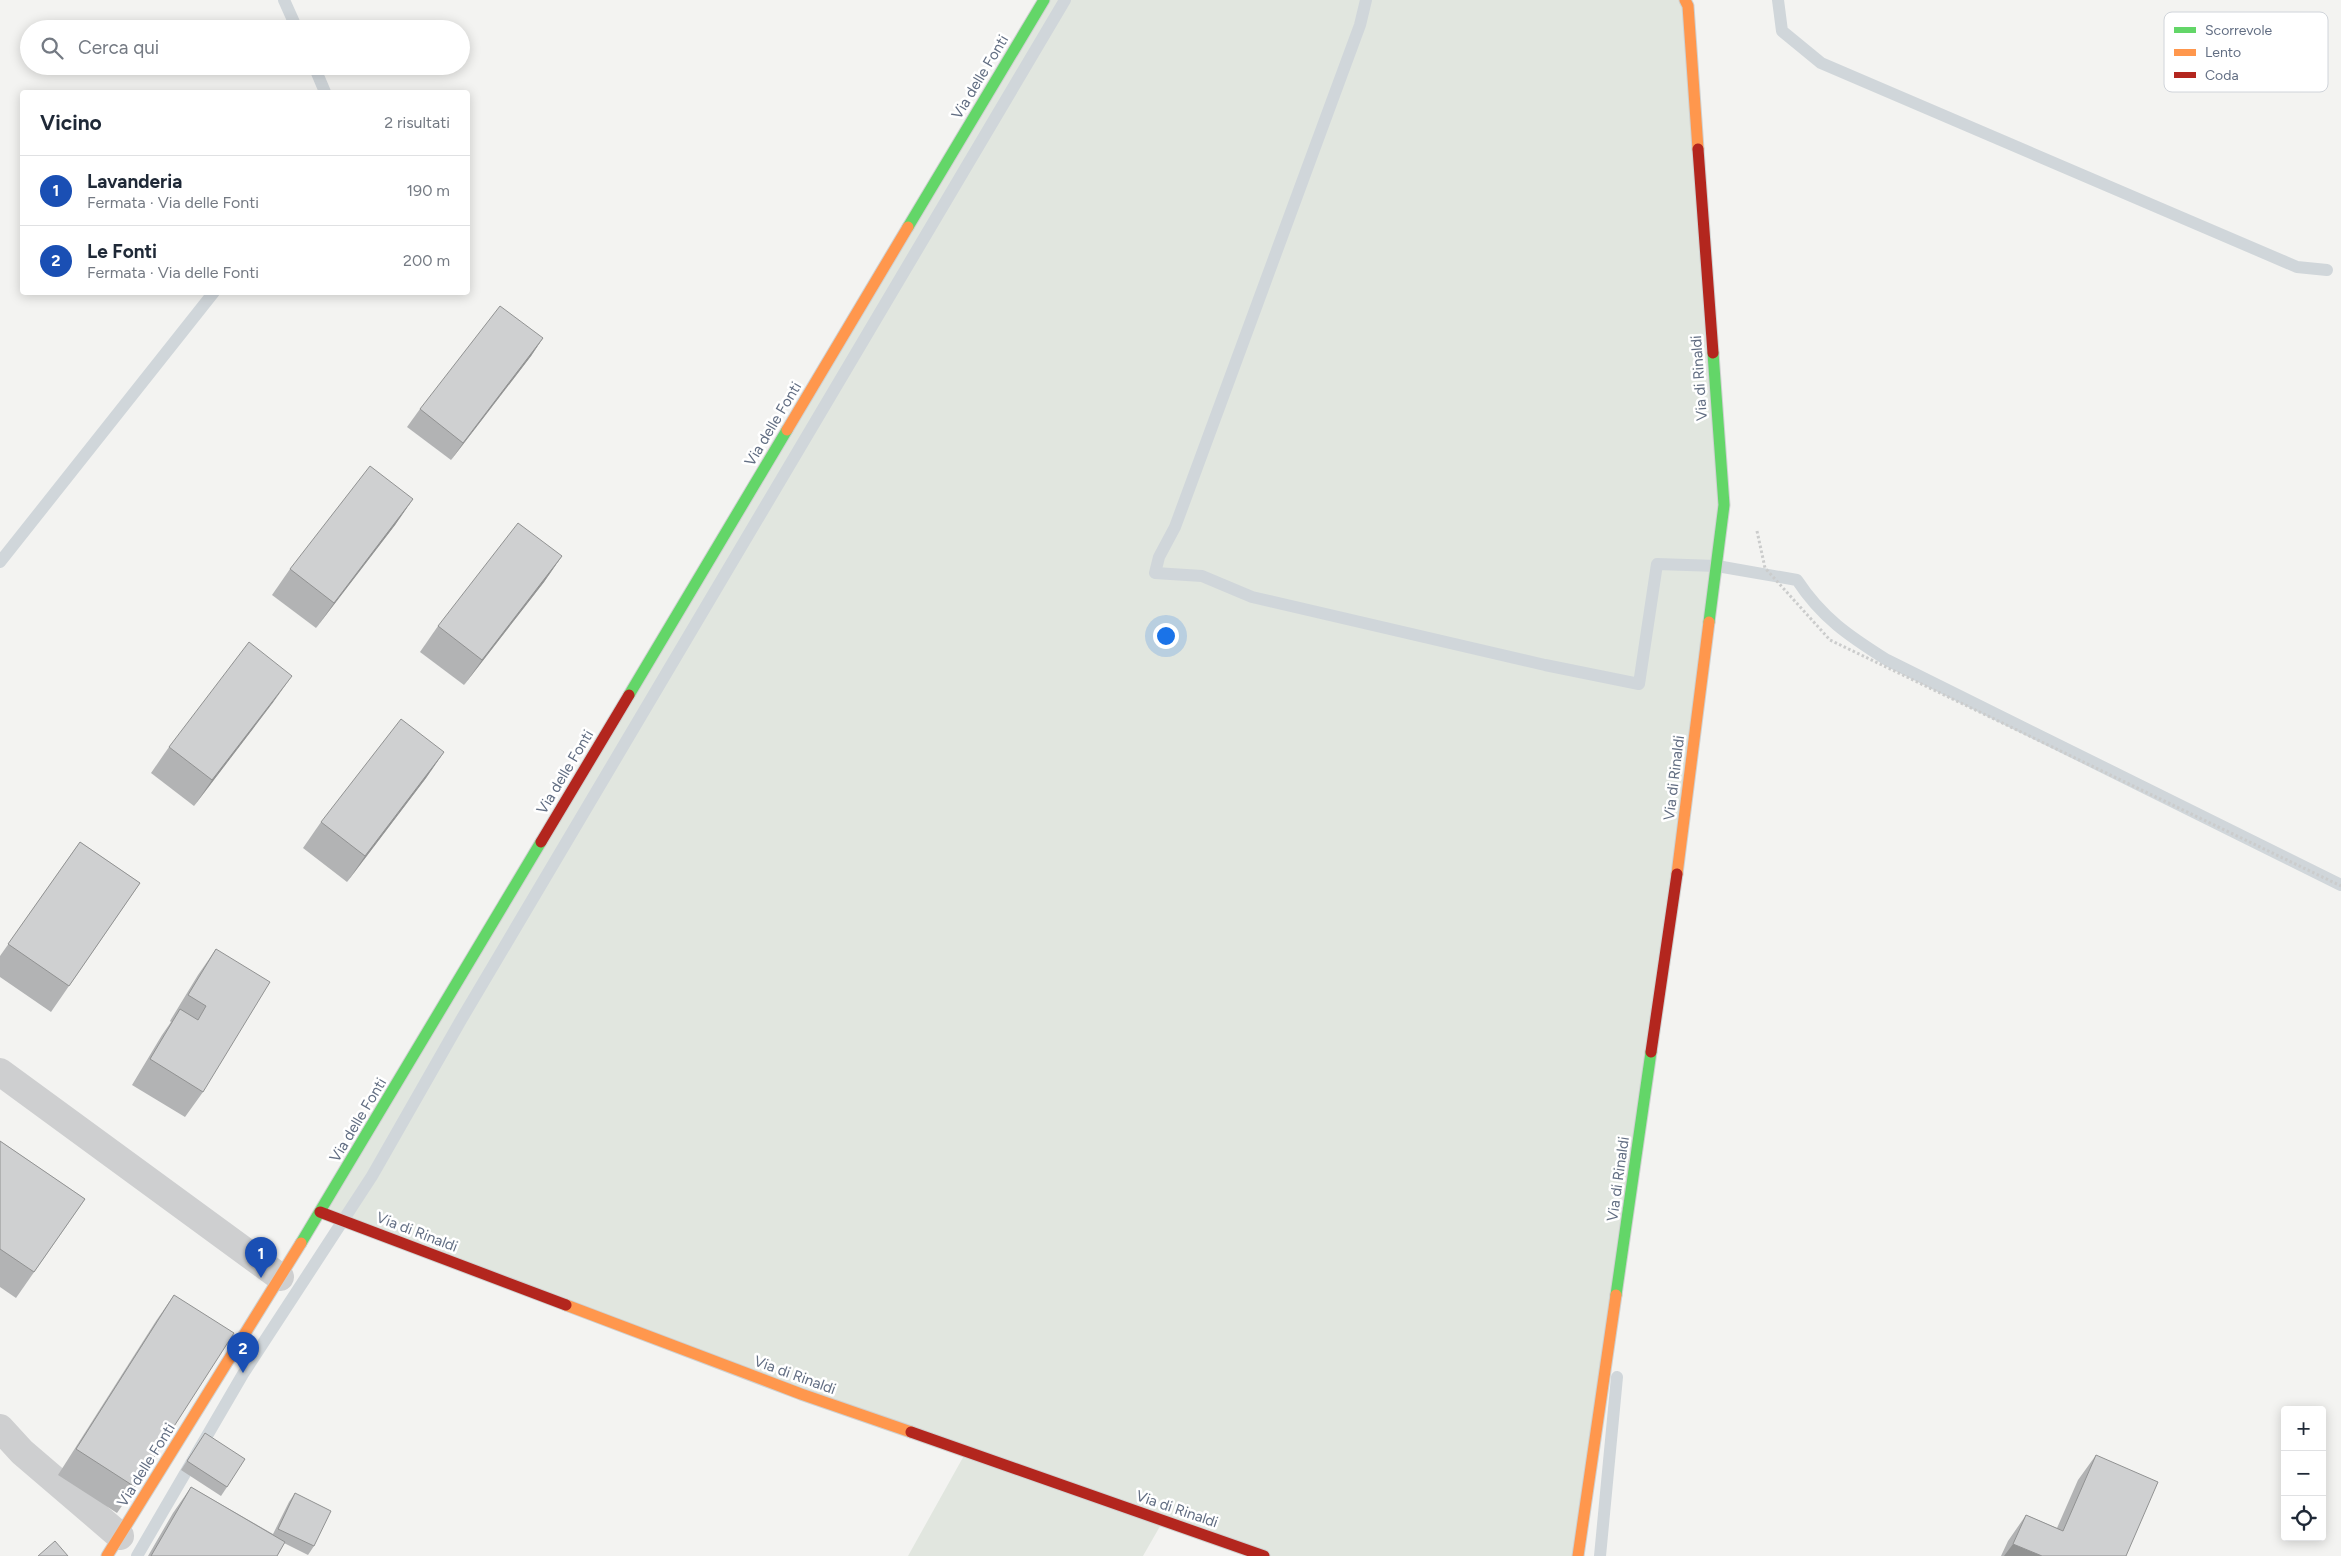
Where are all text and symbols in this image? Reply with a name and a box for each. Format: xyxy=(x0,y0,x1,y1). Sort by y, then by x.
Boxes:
legend xyxy=(2164,12,2328,92)
search box xyxy=(20,20,470,75)
text: Scorrevole xyxy=(2205,22,2273,39)
street label: Via delle Fonti xyxy=(948,32,1012,122)
icon: search xyxy=(38,34,66,62)
text: Cerca qui xyxy=(78,36,159,59)
text: Lento xyxy=(2205,44,2241,61)
text: Coda xyxy=(2205,67,2239,84)
text: Vicino xyxy=(40,110,102,135)
text: 2 risultati xyxy=(384,113,450,132)
text: Lavanderia xyxy=(87,170,182,193)
text: 1 xyxy=(53,181,59,200)
text: 190 m xyxy=(407,181,450,200)
text: Fermata · Via delle Fonti xyxy=(87,193,259,212)
text: Le Fonti xyxy=(87,240,157,263)
text: 2 xyxy=(51,251,61,270)
text: 200 m xyxy=(403,251,450,270)
text: Fermata · Via delle Fonti xyxy=(87,263,259,282)
street label: Via di Rinaldi xyxy=(1687,335,1711,421)
street label: Via delle Fonti xyxy=(741,379,805,469)
your location xyxy=(1153,623,1179,649)
street label: Via delle Fonti xyxy=(533,727,597,817)
street label: Via di Rinaldi xyxy=(1660,734,1688,822)
street label: Via delle Fonti xyxy=(326,1075,390,1165)
street label: Via di Rinaldi xyxy=(1603,1135,1633,1223)
street label: Via di Rinaldi xyxy=(374,1208,460,1256)
pin: 1 xyxy=(245,1237,277,1278)
pin: 2 xyxy=(227,1332,259,1373)
street label: Via di Rinaldi xyxy=(752,1352,838,1398)
map controls xyxy=(2281,1406,2326,1541)
button: + xyxy=(2281,1406,2326,1451)
street label: Via delle Fonti xyxy=(113,1420,179,1510)
button: − xyxy=(2281,1451,2326,1496)
street label: Via di Rinaldi xyxy=(1134,1487,1220,1531)
button: locate xyxy=(2281,1496,2326,1541)

